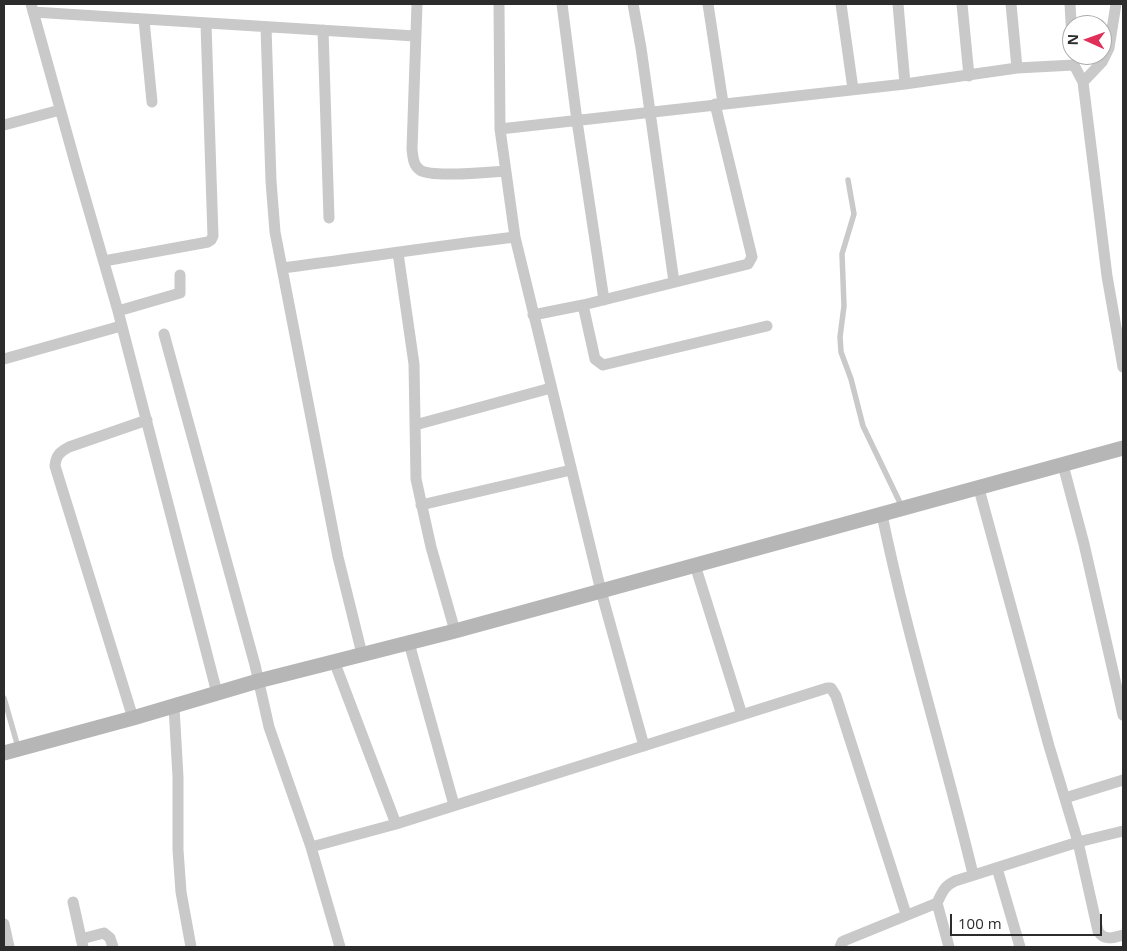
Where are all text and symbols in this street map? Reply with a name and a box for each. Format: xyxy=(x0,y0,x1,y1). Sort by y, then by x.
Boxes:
north arrow xyxy=(1062,15,1112,65)
text: N xyxy=(1063,33,1082,46)
scale bar xyxy=(952,904,1104,936)
text: 100 m xyxy=(958,913,1002,933)

